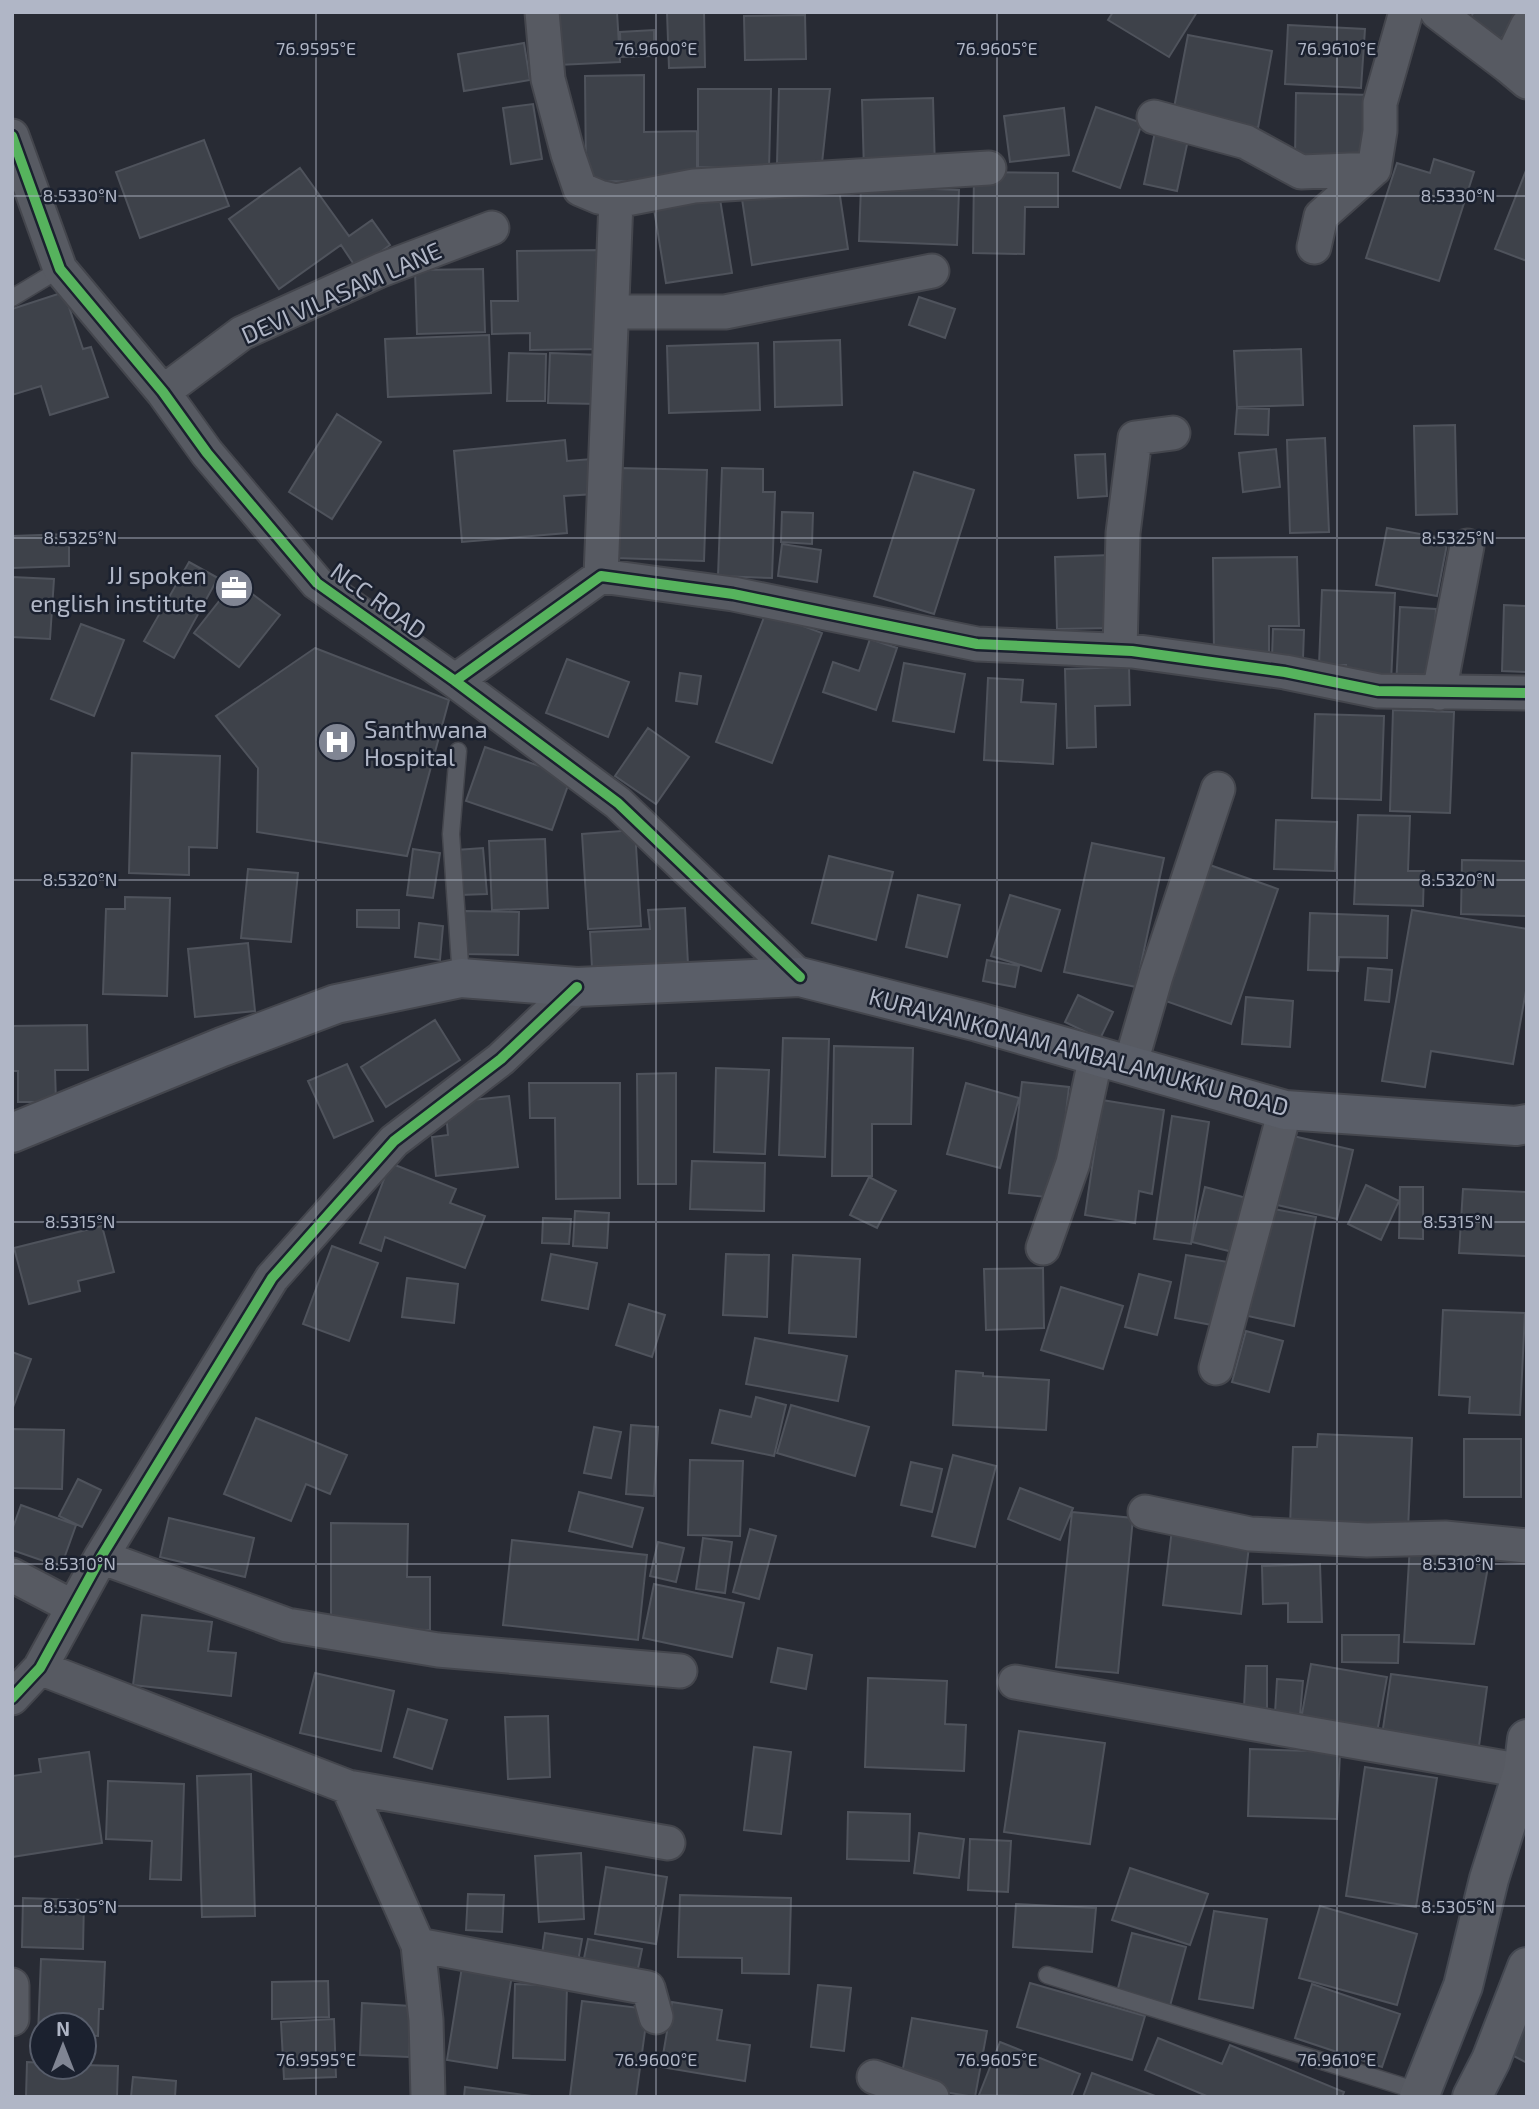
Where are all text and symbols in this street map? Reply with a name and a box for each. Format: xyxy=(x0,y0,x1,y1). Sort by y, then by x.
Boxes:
text: 76.9595°E xyxy=(276,37,356,59)
text: 76.9600°E xyxy=(615,37,697,59)
text: 76.9605°E xyxy=(956,37,1038,59)
text: 76.9610°E xyxy=(1298,37,1376,59)
text: 8.5330°N xyxy=(43,184,117,206)
text: 8.5330°N xyxy=(1421,184,1495,206)
street label: DEVI VILASAM LANE xyxy=(237,235,445,349)
text: 8.5325°N xyxy=(43,526,117,548)
text: 8.5325°N xyxy=(1421,526,1495,548)
street label: NCC ROAD xyxy=(326,556,432,644)
place label: JJ spoken english institute xyxy=(30,560,207,617)
office icon: JJ spoken english institute xyxy=(213,567,255,609)
place label: Santhwana Hospital xyxy=(364,714,488,771)
hospital icon: Santhwana Hospital xyxy=(316,721,358,763)
text: 8.5320°N xyxy=(43,868,117,890)
text: 8.5320°N xyxy=(1421,868,1495,890)
street label: KURAVANKONAM AMBALAMUKKU ROAD xyxy=(866,981,1292,1121)
text: 8.5315°N xyxy=(45,1210,115,1232)
text: 8.5315°N xyxy=(1423,1210,1493,1232)
text: 8.5310°N xyxy=(44,1552,116,1574)
text: 8.5310°N xyxy=(1422,1552,1494,1574)
text: 8.5305°N xyxy=(43,1895,117,1917)
text: 8.5305°N xyxy=(1421,1895,1495,1917)
north arrow xyxy=(28,2011,98,2081)
text: N xyxy=(56,2017,70,2040)
text: 76.9595°E xyxy=(276,2048,356,2070)
text: 76.9600°E xyxy=(615,2048,697,2070)
text: 76.9605°E xyxy=(956,2048,1038,2070)
text: 76.9610°E xyxy=(1298,2048,1376,2070)

